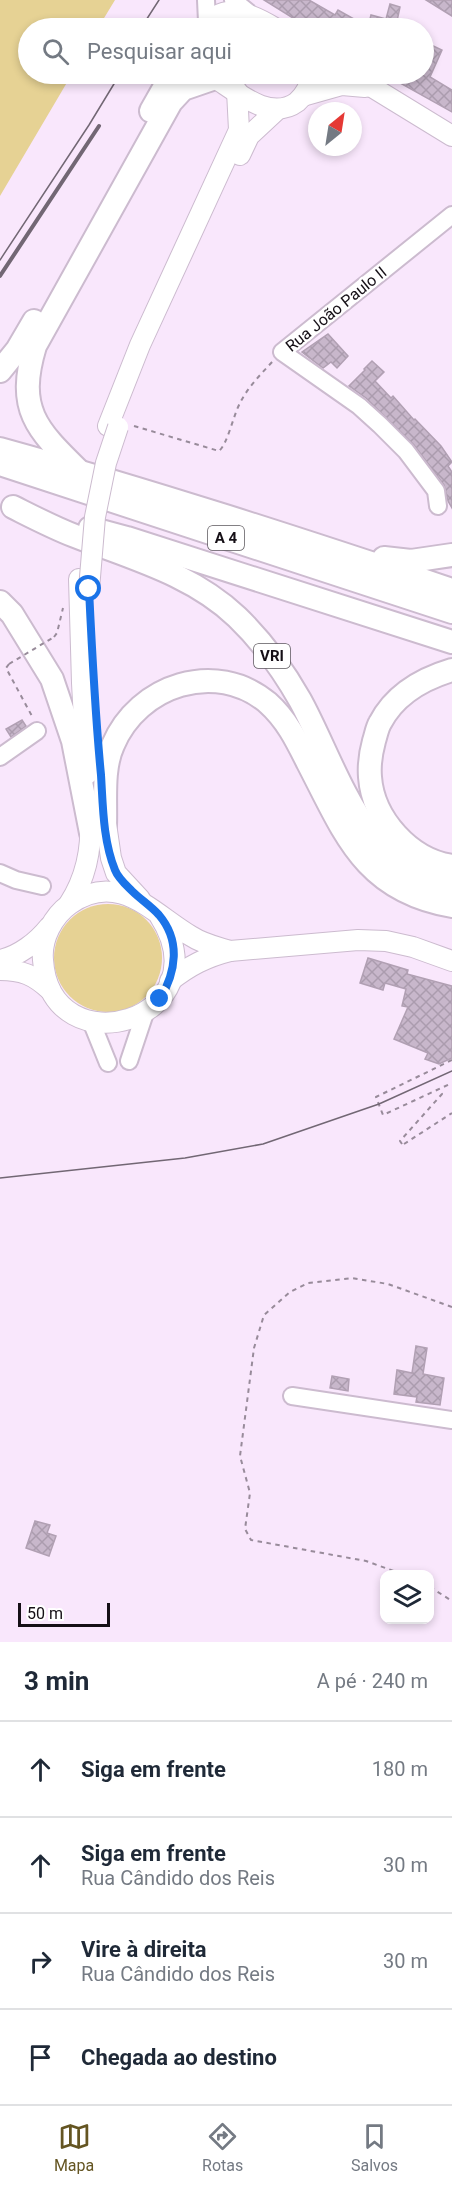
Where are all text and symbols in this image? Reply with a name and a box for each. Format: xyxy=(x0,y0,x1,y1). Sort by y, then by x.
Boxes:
search box xyxy=(18,18,434,84)
icon: search xyxy=(39,35,72,68)
text: Pesquisar aqui xyxy=(87,39,232,64)
north arrow xyxy=(308,102,362,156)
street label: Rua João Paulo II xyxy=(282,262,390,356)
road number: A 4 xyxy=(208,526,244,550)
route start xyxy=(75,575,101,601)
road number: VRI xyxy=(254,644,290,668)
route end xyxy=(146,985,172,1011)
map controls xyxy=(380,1570,434,1624)
button: layers xyxy=(380,1570,434,1624)
scale bar xyxy=(18,1600,110,1628)
text: 50 m xyxy=(27,1604,63,1623)
text: 3 min xyxy=(24,1666,89,1696)
text: A pé · 240 m xyxy=(317,1669,428,1693)
icon: ahead xyxy=(24,1753,57,1786)
text: Siga em frente xyxy=(81,1757,226,1782)
text: 180 m xyxy=(372,1757,428,1781)
text: Siga em frente xyxy=(81,1841,226,1866)
icon: ahead xyxy=(24,1849,57,1882)
text: 30 m xyxy=(383,1853,428,1877)
text: Rua Cândido dos Reis xyxy=(81,1866,275,1890)
text: Vire à direita xyxy=(81,1937,207,1962)
icon: right xyxy=(24,1945,57,1978)
text: 30 m xyxy=(383,1949,428,1973)
text: Rua Cândido dos Reis xyxy=(81,1962,275,1986)
icon: arrive xyxy=(24,2041,57,2074)
text: Chegada ao destino xyxy=(81,2045,277,2070)
tab: Mapa xyxy=(54,2120,94,2175)
tab: Rotas xyxy=(202,2120,243,2175)
tab: Salvos xyxy=(351,2120,398,2175)

